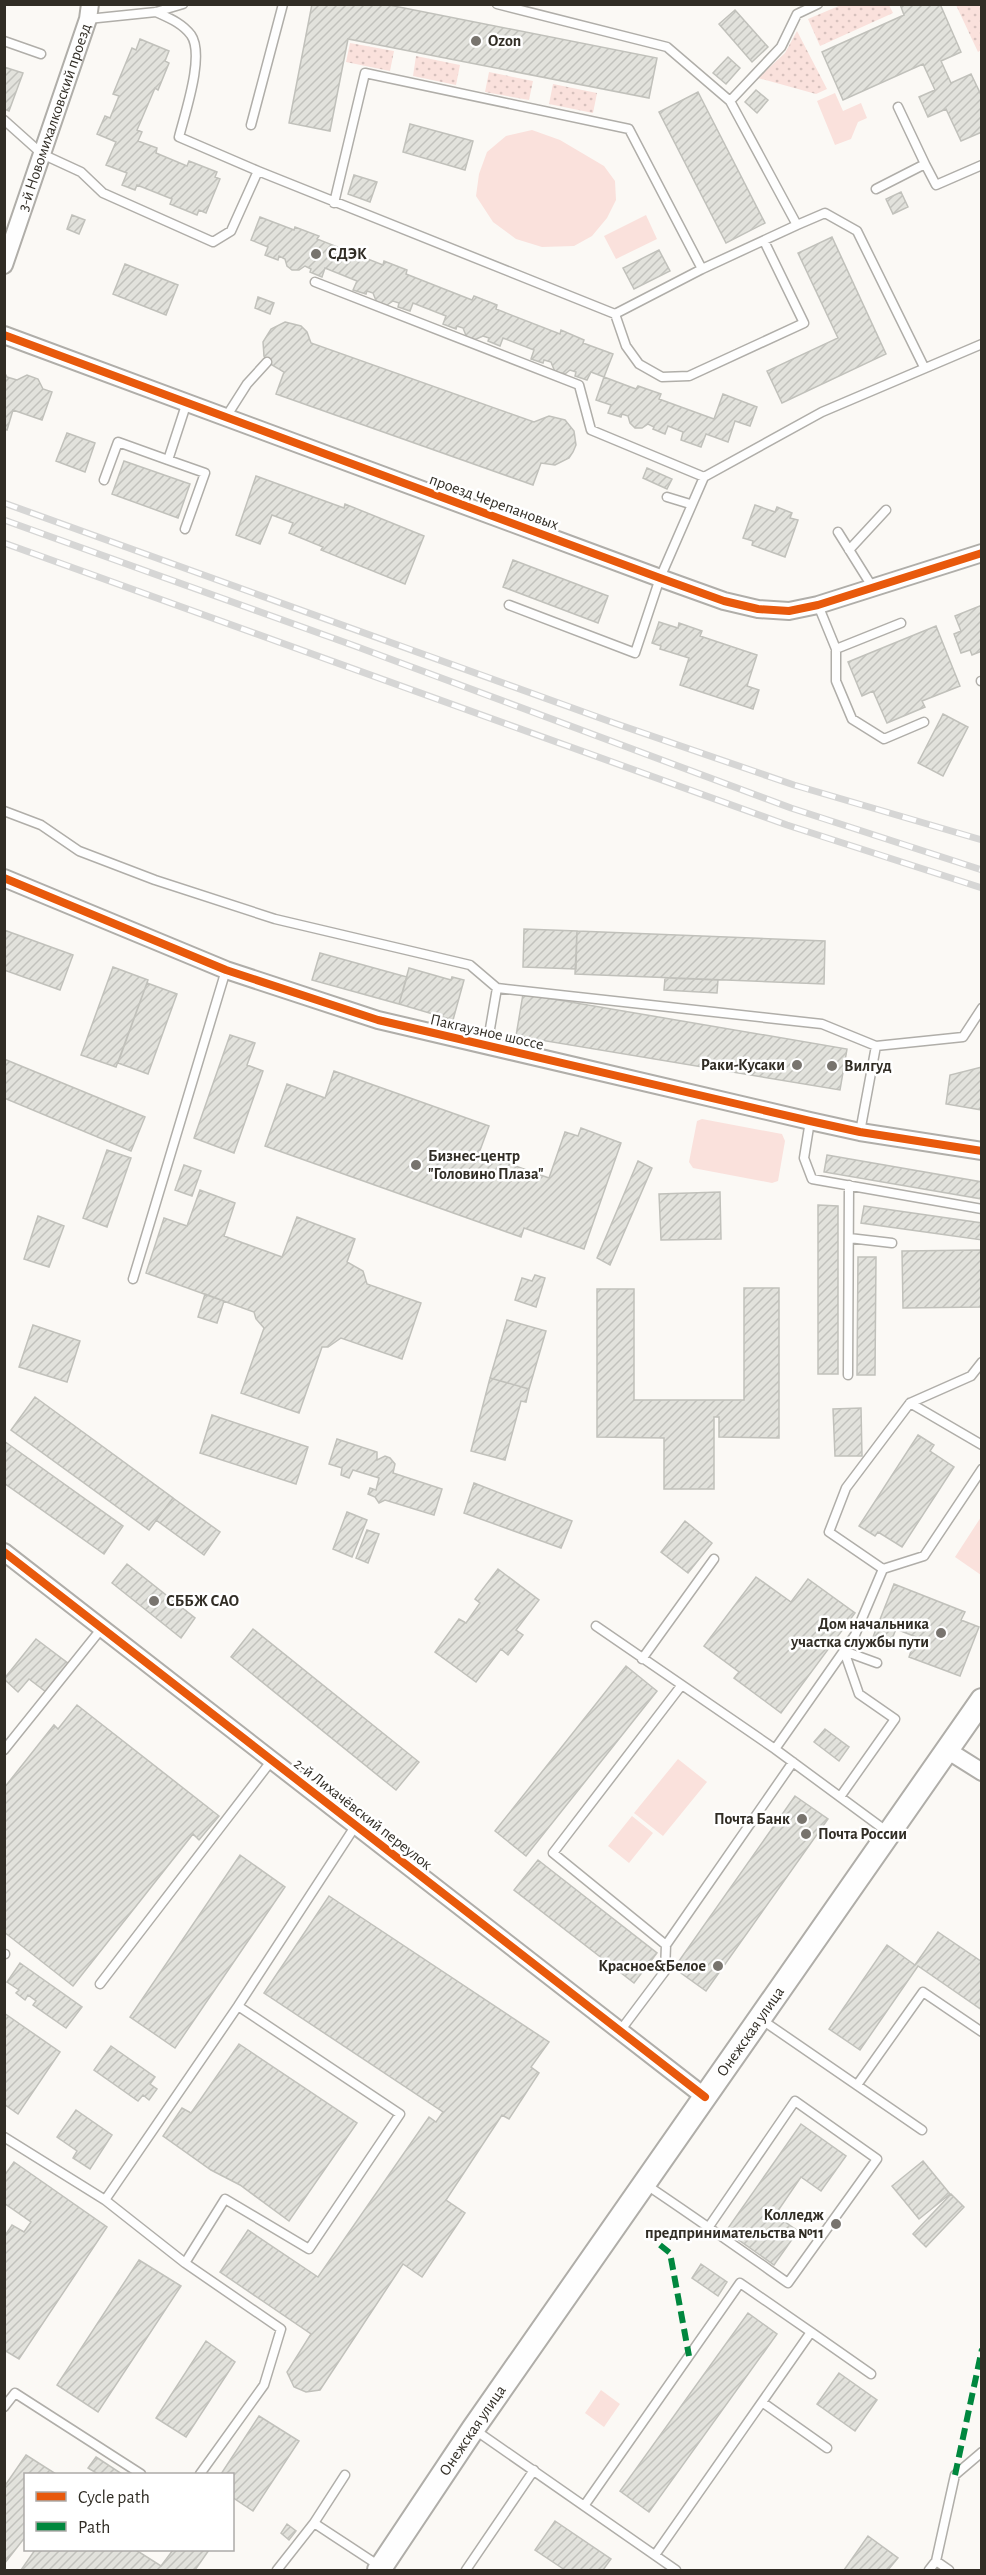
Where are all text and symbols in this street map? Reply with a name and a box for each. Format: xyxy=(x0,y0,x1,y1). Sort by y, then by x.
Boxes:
street label: 3-й Новомихалковский проезд xyxy=(15,21,94,213)
place label: Ozon xyxy=(488,33,521,49)
marker: Ozon xyxy=(469,34,483,48)
place label: СДЭК xyxy=(328,246,367,262)
marker: СДЭК xyxy=(309,247,323,261)
street label: проезд Черепановых xyxy=(427,471,561,533)
street label: Пакгаузное шоссе xyxy=(428,1011,545,1054)
place label: Раки-Кусаки xyxy=(701,1057,785,1074)
marker: Раки-Кусаки xyxy=(790,1058,804,1072)
place label: Вилгуд xyxy=(844,1058,892,1075)
marker: Вилгуд xyxy=(825,1059,839,1073)
place label: Бизнес-центр "Головино Плаза" xyxy=(428,1148,544,1182)
marker: Бизнес-центр "Головино Плаза" xyxy=(409,1158,423,1172)
place label: СББЖ САО xyxy=(166,1593,240,1609)
marker: СББЖ САО xyxy=(147,1594,161,1608)
place label: Дом начальника участка службы пути xyxy=(790,1616,929,1651)
marker: Дом начальника участка службы пути xyxy=(934,1626,948,1640)
street label: 2-й Лихачёвский переулок xyxy=(290,1755,436,1874)
place label: Почта Банк xyxy=(714,1811,790,1827)
marker: Почта Банк xyxy=(795,1812,809,1826)
place label: Почта России xyxy=(818,1826,907,1842)
marker: Почта России xyxy=(799,1827,813,1841)
place label: Красное&Белое xyxy=(598,1958,706,1974)
marker: Красное&Белое xyxy=(711,1959,725,1973)
street label: Онежская улица xyxy=(714,1984,787,2080)
place label: Колледж предпринимательства №11 xyxy=(645,2207,825,2241)
marker: Колледж предпринимательства №11 xyxy=(829,2217,843,2231)
street label: Онежская улица xyxy=(436,2382,509,2479)
legend xyxy=(24,2473,234,2551)
text: Cycle path xyxy=(78,2489,150,2507)
text: Path xyxy=(78,2519,110,2537)

